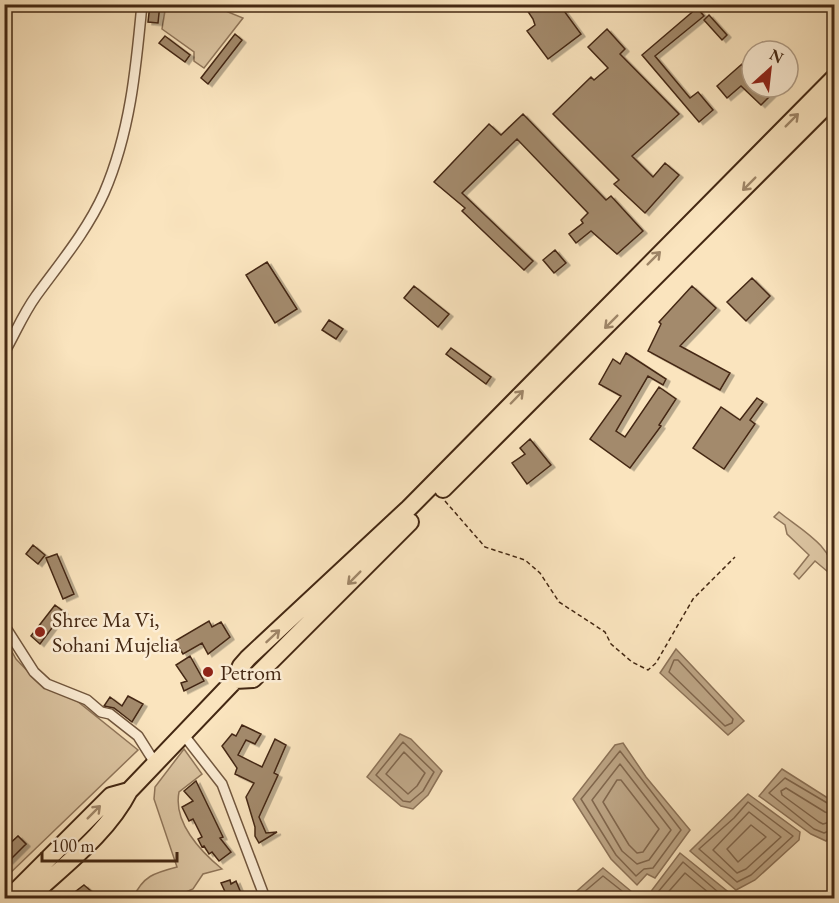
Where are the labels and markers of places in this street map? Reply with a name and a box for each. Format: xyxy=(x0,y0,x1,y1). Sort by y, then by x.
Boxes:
place label: Shree Ma Vi, Sohani Mujelia xyxy=(52,605,179,659)
marker: Shree Ma Vi, Sohani Mujelia xyxy=(33,625,47,639)
place label: Petrom xyxy=(220,658,282,687)
marker: Petrom xyxy=(201,665,215,679)

